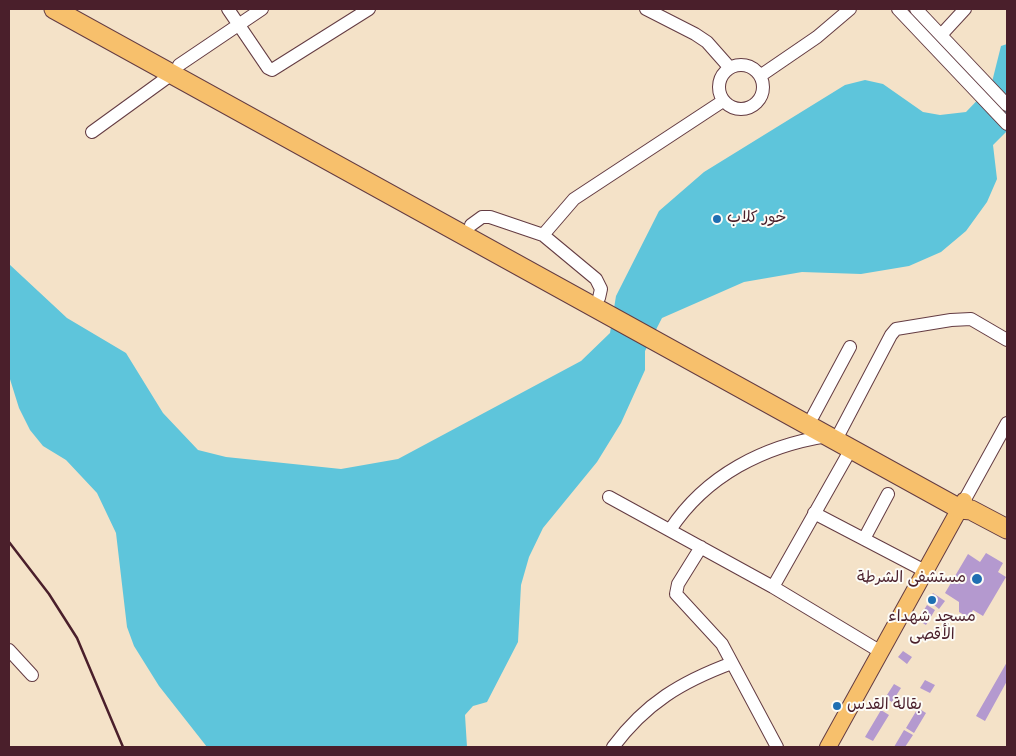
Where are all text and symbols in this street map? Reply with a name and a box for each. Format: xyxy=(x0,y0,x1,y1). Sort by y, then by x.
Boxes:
place label: خور كلاب xyxy=(727,209,786,229)
marker: خور كلاب xyxy=(711,213,723,225)
place label: مستشفى الشرطة xyxy=(857,569,966,589)
marker: مستشفى الشرطة xyxy=(970,572,984,586)
marker: مسجد شهداء الأقصى xyxy=(926,594,938,606)
place label: مسجد شهداء الأقصى xyxy=(888,608,976,646)
place label: بقالة القدس xyxy=(847,696,922,716)
marker: بقالة القدس xyxy=(831,700,843,712)

